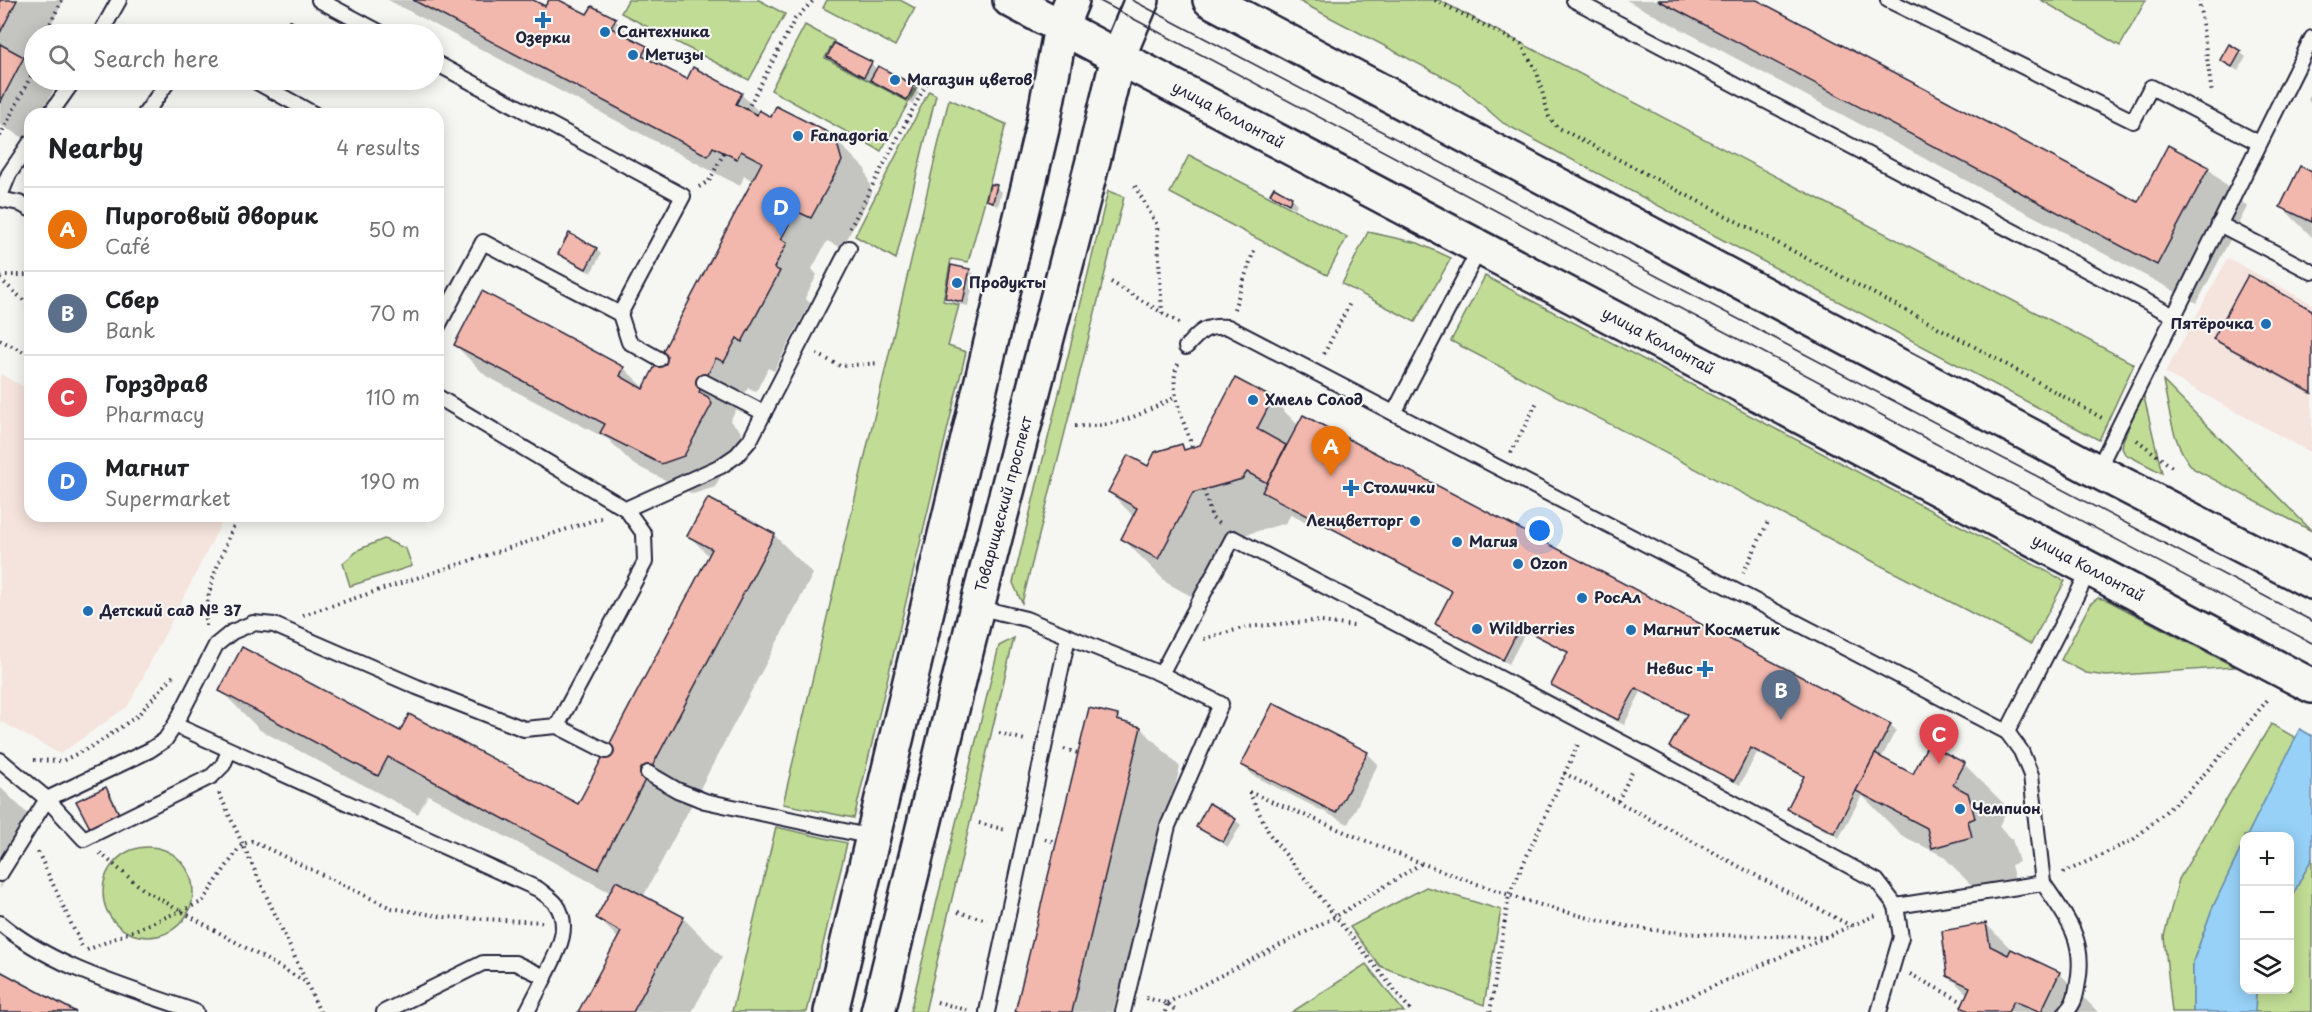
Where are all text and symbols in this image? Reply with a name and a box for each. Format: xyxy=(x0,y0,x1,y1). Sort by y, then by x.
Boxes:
marker: Озерки xyxy=(536,13,550,27)
place label: Сантехника xyxy=(617,19,711,42)
search box xyxy=(24,24,444,90)
place label: Озерки xyxy=(515,25,571,48)
marker: Сантехника xyxy=(598,25,612,39)
icon: search xyxy=(45,41,78,74)
text: Search here xyxy=(93,41,219,74)
place label: Метизы xyxy=(645,42,704,65)
marker: Метизы xyxy=(626,48,640,62)
place label: Магазин цветов xyxy=(907,67,1033,90)
marker: Магазин цветов xyxy=(888,73,902,87)
street label: улица Коллонтай xyxy=(1168,74,1289,153)
place label: Fanagoria xyxy=(810,123,889,146)
text: Nearby xyxy=(48,128,143,167)
marker: Fanagoria xyxy=(791,129,805,143)
text: 4 results xyxy=(336,132,420,162)
pin: D xyxy=(762,188,800,237)
text: Пироговый дворик xyxy=(105,198,318,231)
text: A xyxy=(60,214,75,244)
text: 50 m xyxy=(368,214,420,244)
text: Café xyxy=(105,231,150,261)
place label: Продукты xyxy=(969,270,1046,293)
marker: Продукты xyxy=(950,276,964,290)
text: Сбер xyxy=(105,282,159,315)
text: B xyxy=(61,298,74,328)
text: 70 m xyxy=(370,298,420,328)
street label: улица Коллонтай xyxy=(1598,300,1719,379)
place label: Пятёрочка xyxy=(2171,311,2255,334)
text: Bank xyxy=(105,315,155,345)
marker: Пятёрочка xyxy=(2259,317,2273,331)
text: Горздрав xyxy=(105,366,208,399)
text: C xyxy=(60,382,75,412)
text: 110 m xyxy=(366,382,420,412)
place label: Хмель Солод xyxy=(1265,387,1363,410)
marker: Хмель Солод xyxy=(1246,393,1260,407)
text: Pharmacy xyxy=(105,399,205,429)
street label: Товарищеский проспект xyxy=(968,413,1037,594)
pin: A xyxy=(1312,426,1350,476)
text: Магнит xyxy=(105,450,189,483)
text: D xyxy=(60,466,75,496)
text: 190 m xyxy=(361,466,420,496)
place label: Столички xyxy=(1363,475,1435,498)
marker: Столички xyxy=(1344,481,1358,495)
text: Supermarket xyxy=(105,483,231,513)
place label: Ленцветторг xyxy=(1306,508,1404,531)
marker: Ленцветторг xyxy=(1408,514,1422,528)
your location xyxy=(1525,516,1554,545)
street label: улица Коллонтай xyxy=(2028,527,2149,606)
place label: Магия xyxy=(1469,529,1518,552)
marker: Магия xyxy=(1450,535,1464,549)
place label: Ozon xyxy=(1530,551,1568,574)
marker: Ozon xyxy=(1511,557,1525,571)
place label: РосАл xyxy=(1594,585,1641,608)
marker: РосАл xyxy=(1575,591,1589,605)
place label: Детский сад № 37 xyxy=(99,598,241,621)
marker: Детский сад № 37 xyxy=(81,604,95,618)
place label: Wildberries xyxy=(1489,616,1575,639)
place label: Магнит Косметик xyxy=(1643,617,1780,640)
marker: Wildberries xyxy=(1470,622,1484,636)
marker: Магнит Косметик xyxy=(1624,623,1638,637)
place label: Невис xyxy=(1647,656,1693,679)
marker: Невис xyxy=(1698,662,1712,676)
pin: B xyxy=(1762,670,1800,720)
pin: C xyxy=(1920,714,1958,764)
place label: Чемпион xyxy=(1972,796,2041,819)
marker: Чемпион xyxy=(1953,802,1967,816)
map controls xyxy=(2240,832,2294,994)
button: + xyxy=(2240,832,2294,886)
button: − xyxy=(2240,886,2294,940)
button: layers xyxy=(2240,940,2294,994)

